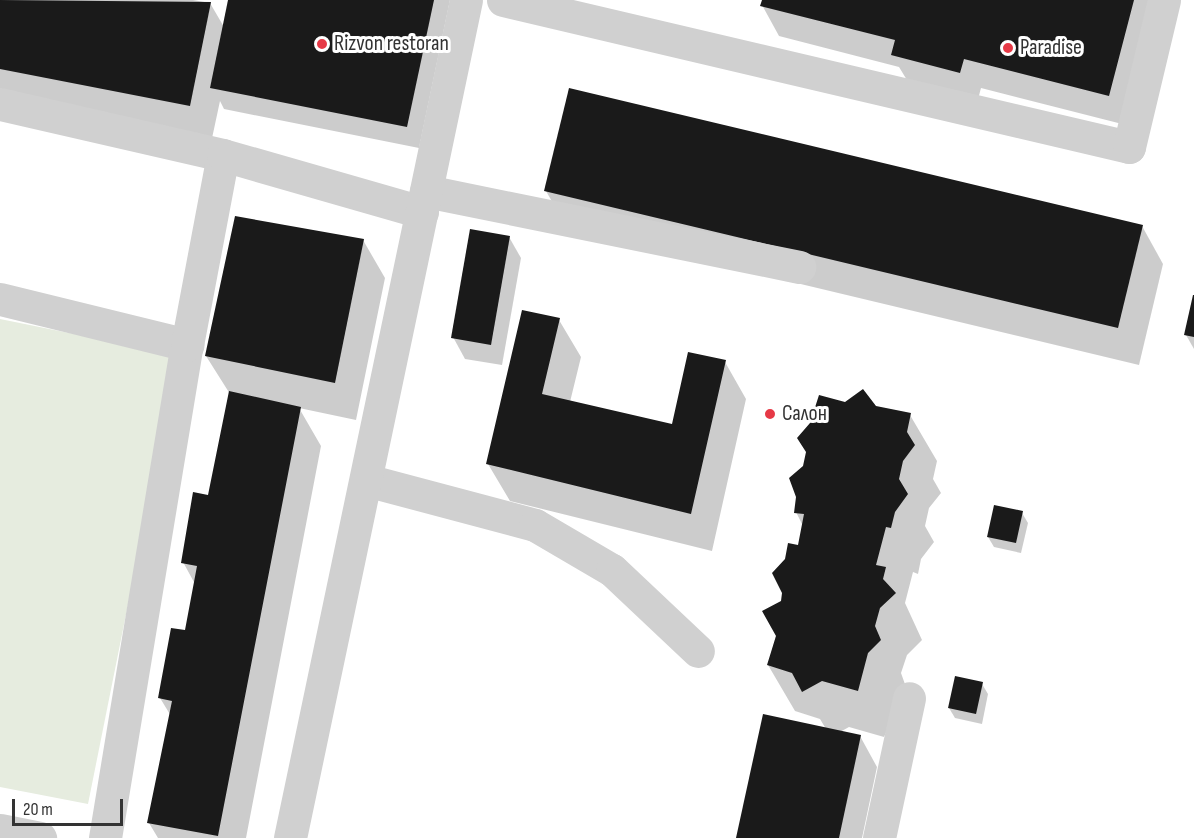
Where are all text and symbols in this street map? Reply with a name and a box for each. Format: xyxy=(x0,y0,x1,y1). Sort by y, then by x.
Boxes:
place label: Rizvon restoran xyxy=(334,31,449,57)
place label: Paradise xyxy=(1020,35,1082,61)
marker: Rizvon restoran xyxy=(315,37,329,51)
marker: Paradise xyxy=(1001,41,1015,55)
place label: Салон xyxy=(782,401,827,427)
marker: Салон xyxy=(763,407,777,421)
scale bar xyxy=(15,787,126,825)
text: 20 m xyxy=(23,799,53,820)

